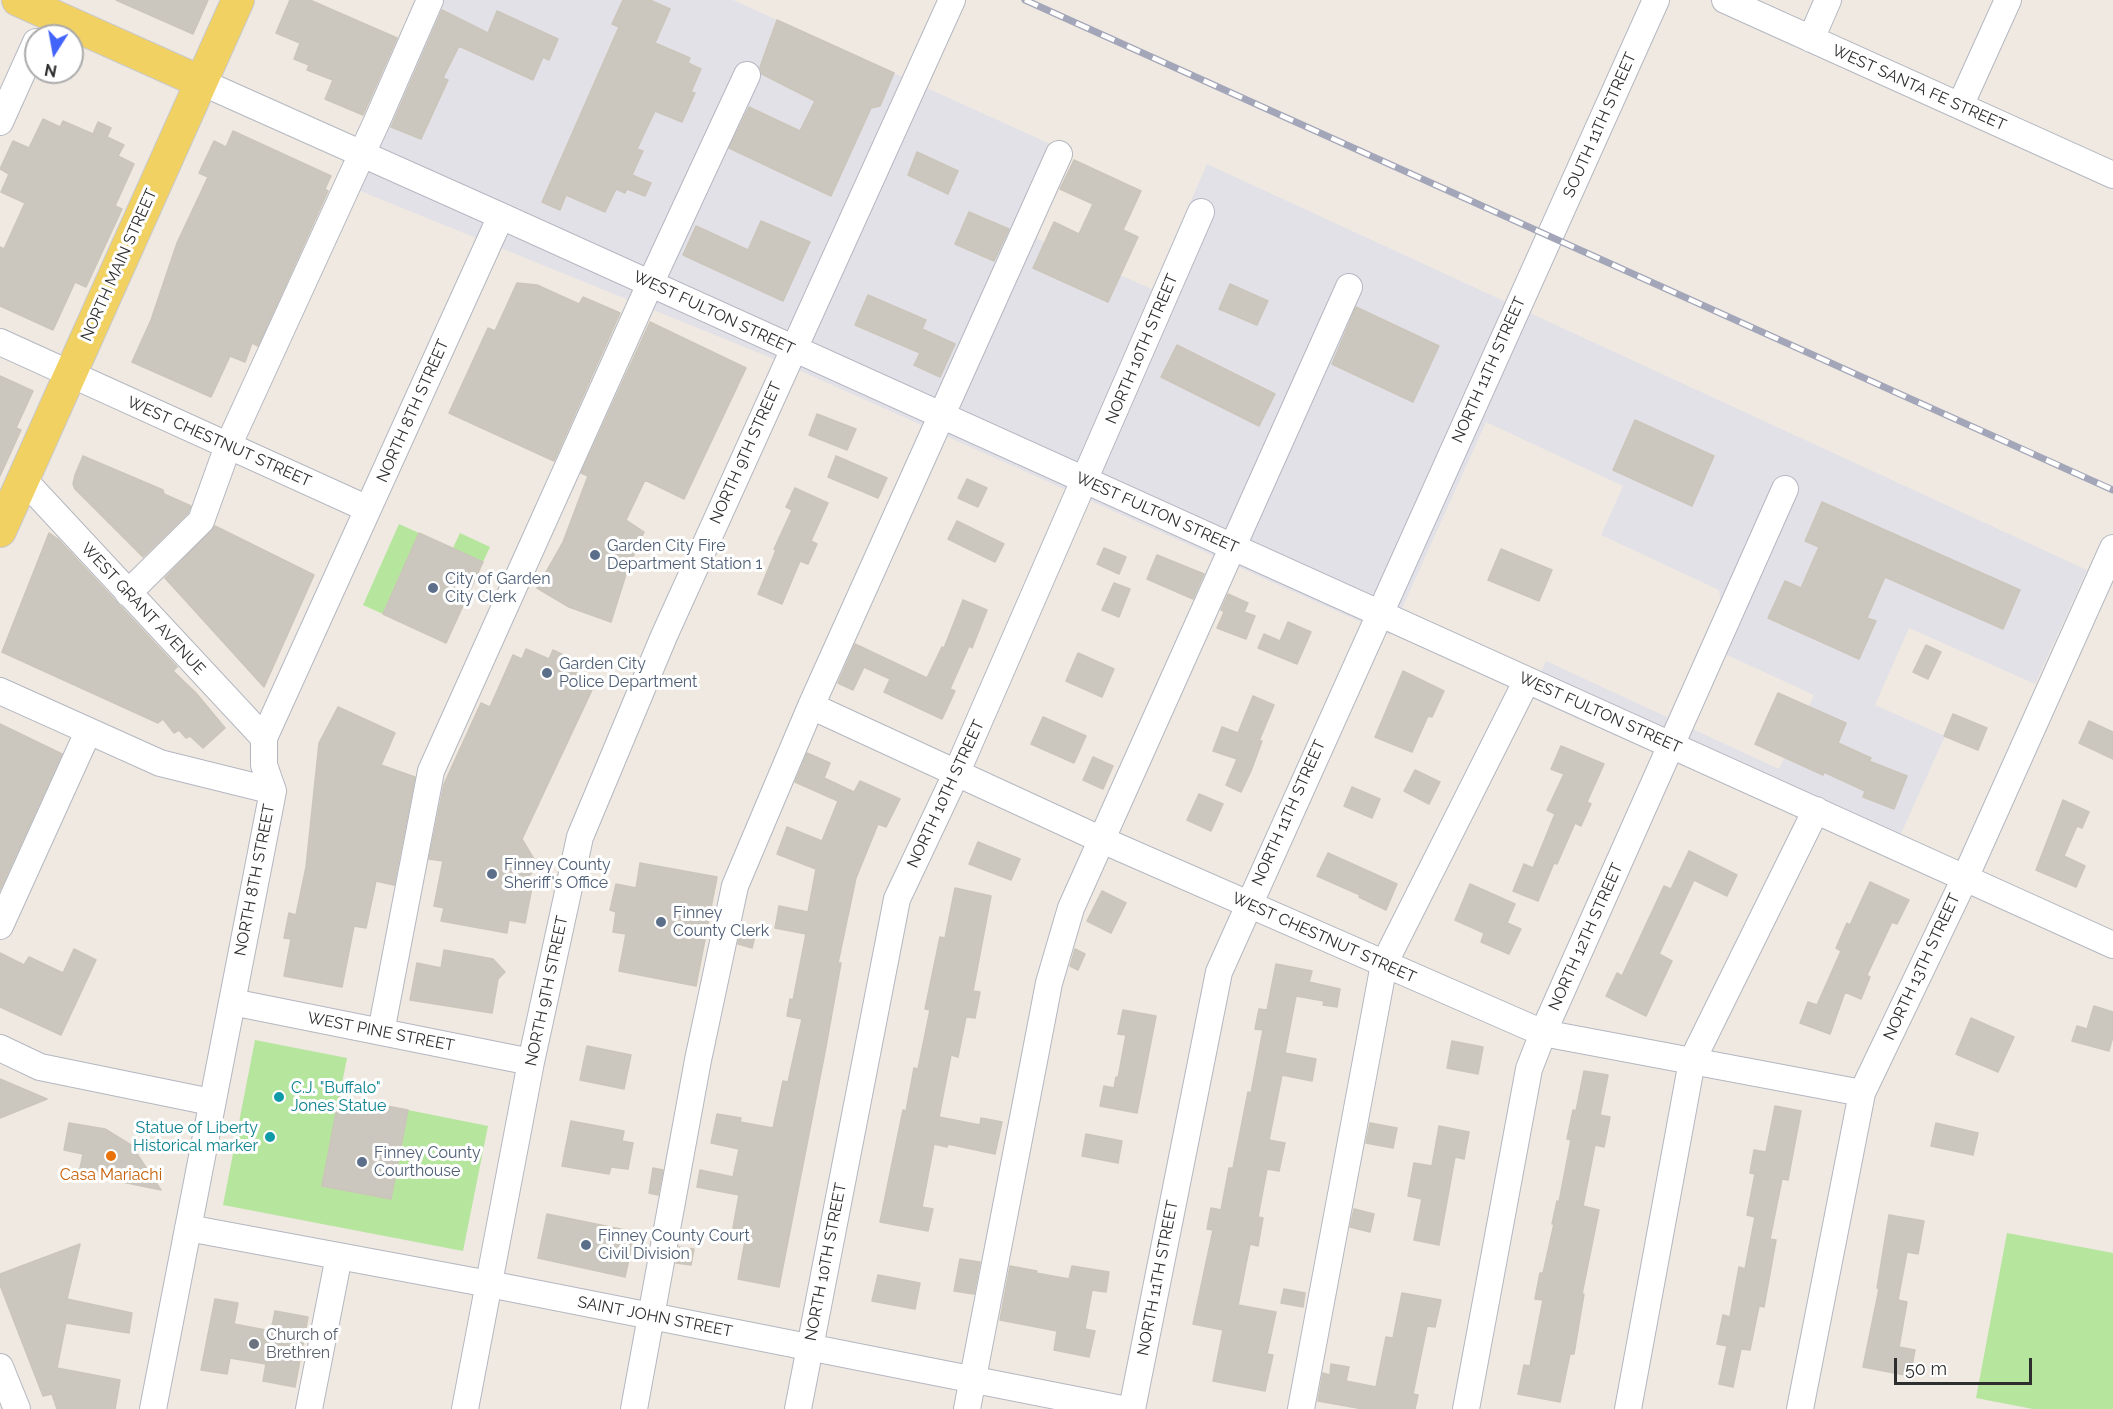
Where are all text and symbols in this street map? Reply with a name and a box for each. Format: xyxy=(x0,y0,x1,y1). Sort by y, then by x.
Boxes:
north arrow xyxy=(24,24,84,84)
street label: WEST SANTA FE STREET xyxy=(1829,41,2009,135)
street label: SOUTH 11TH STREET xyxy=(1559,49,1641,201)
text: N xyxy=(43,60,59,81)
street label: NORTH MAIN STREET xyxy=(77,186,161,344)
street label: WEST FULTON STREET xyxy=(630,267,798,359)
street label: NORTH 10TH STREET xyxy=(1102,271,1182,427)
street label: NORTH 11TH STREET xyxy=(1448,294,1530,446)
street label: NORTH 8TH STREET xyxy=(373,336,453,486)
street label: NORTH 9TH STREET xyxy=(706,379,786,527)
street label: WEST CHESTNUT STREET xyxy=(124,393,314,491)
street label: WEST FULTON STREET xyxy=(1073,468,1241,558)
place label: Garden City Fire Department Station 1 xyxy=(607,536,762,574)
street label: WEST GRANT AVENUE xyxy=(77,539,209,679)
marker: Garden City Fire Department Station 1 xyxy=(588,548,602,562)
place label: City of Garden City Clerk xyxy=(445,569,551,607)
marker: City of Garden City Clerk xyxy=(426,581,440,595)
place label: Garden City Police Department xyxy=(559,654,697,692)
marker: Garden City Police Department xyxy=(540,666,554,680)
street label: WEST FULTON STREET xyxy=(1516,668,1684,758)
street label: NORTH 10TH STREET xyxy=(903,717,989,871)
street label: NORTH 11TH STREET xyxy=(1248,737,1330,889)
street label: NORTH 8TH STREET xyxy=(231,802,279,958)
place label: Finney County Sheriff's Office xyxy=(504,855,611,893)
street label: NORTH 12TH STREET xyxy=(1545,860,1627,1014)
marker: Finney County Sheriff's Office xyxy=(485,867,499,881)
street label: WEST CHESTNUT STREET xyxy=(1229,889,1419,987)
street label: NORTH 13TH STREET xyxy=(1880,891,1964,1043)
place label: Finney County Clerk xyxy=(673,903,769,941)
street label: NORTH 9TH STREET xyxy=(522,914,572,1068)
marker: Finney County Clerk xyxy=(654,915,668,929)
street label: WEST PINE STREET xyxy=(306,1008,456,1056)
place label: C.J. "Buffalo" Jones Statue xyxy=(291,1078,386,1116)
marker: C.J. "Buffalo" Jones Statue xyxy=(272,1090,286,1104)
place label: Statue of Liberty Historical marker xyxy=(133,1118,258,1156)
marker: Statue of Liberty Historical marker xyxy=(263,1130,277,1144)
place label: Finney County Courthouse xyxy=(374,1143,481,1181)
marker: Casa Mariachi xyxy=(104,1149,118,1163)
marker: Finney County Courthouse xyxy=(355,1155,369,1169)
place label: Casa Mariachi xyxy=(60,1165,162,1185)
street label: NORTH 10TH STREET xyxy=(801,1181,851,1343)
street label: NORTH 11TH STREET xyxy=(1134,1199,1182,1357)
place label: Finney County Court Civil Division xyxy=(598,1226,750,1264)
marker: Finney County Court Civil Division xyxy=(579,1238,593,1252)
street label: SAINT JOHN STREET xyxy=(576,1293,734,1341)
place label: Church of Brethren xyxy=(266,1325,338,1363)
marker: Church of Brethren xyxy=(247,1337,261,1351)
scale bar xyxy=(1897,1346,2035,1384)
text: 50 m xyxy=(1905,1358,1947,1379)

